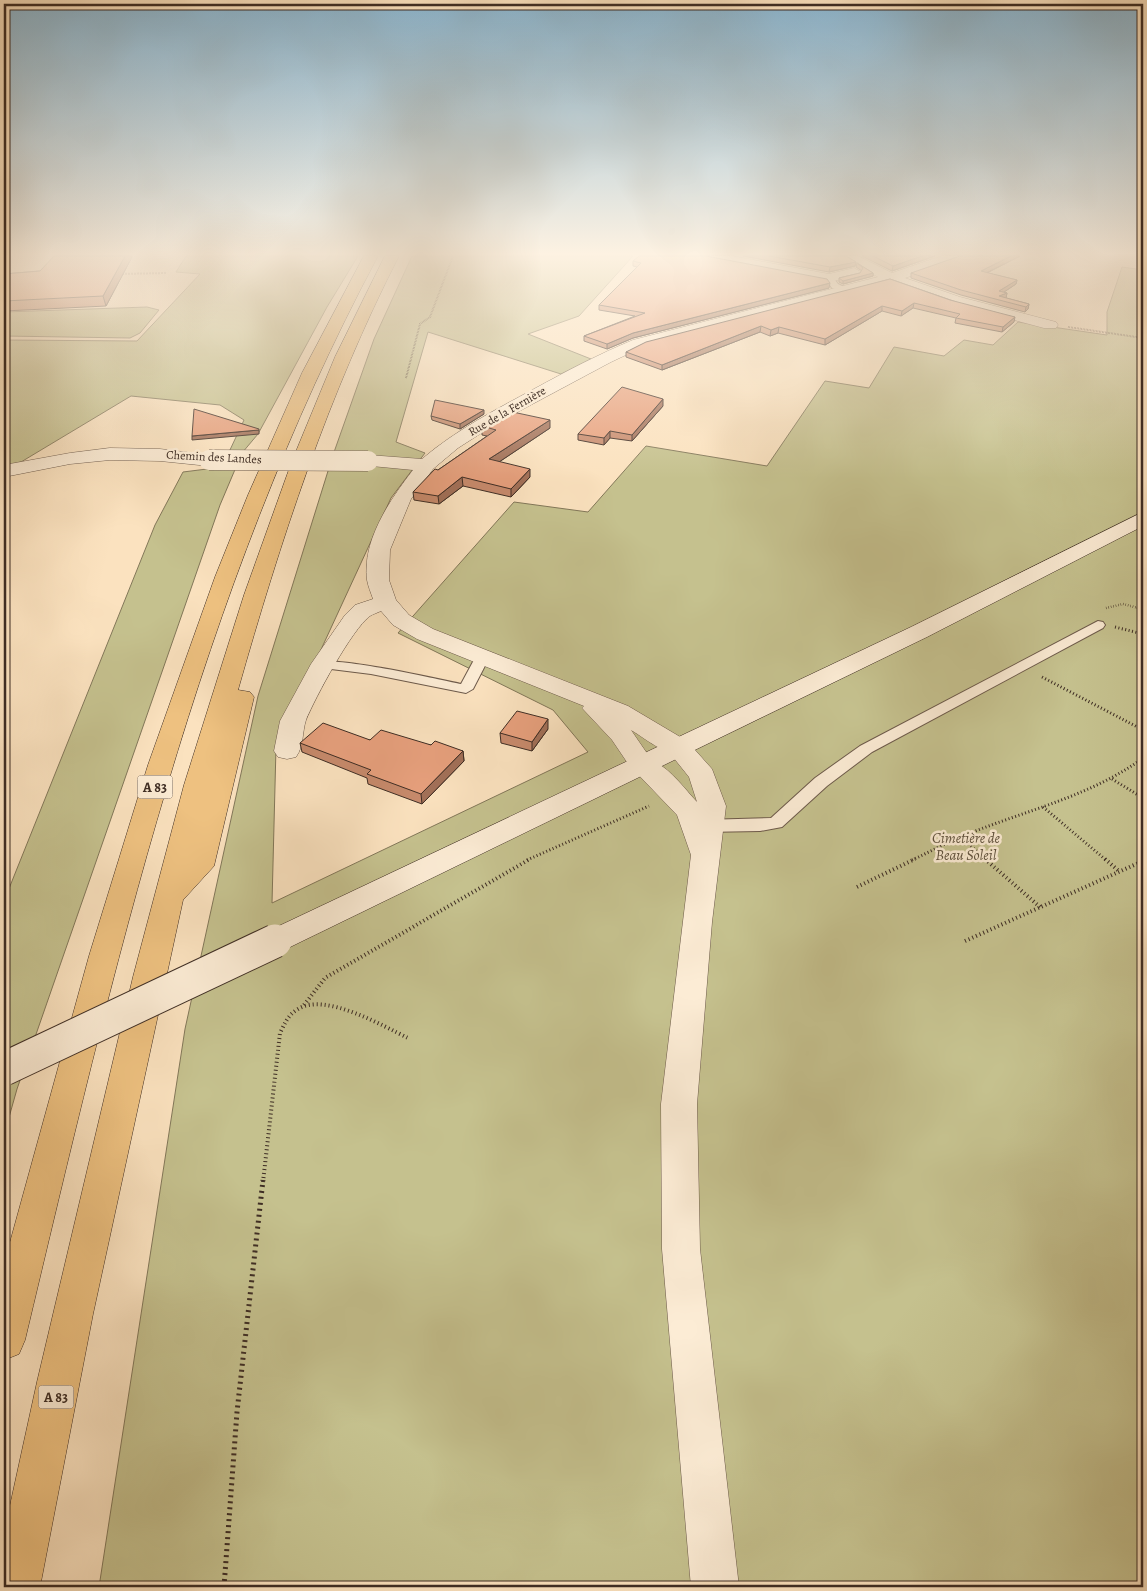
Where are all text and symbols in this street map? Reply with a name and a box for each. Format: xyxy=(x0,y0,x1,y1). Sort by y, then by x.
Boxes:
street label: Rue de la Fernière xyxy=(465,382,549,440)
street label: Chemin des Landes xyxy=(166,447,262,467)
road number: A 83 xyxy=(138,776,172,799)
park label: Cimetière de Beau Soleil xyxy=(932,828,1001,865)
road number: A 83 xyxy=(38,1385,74,1408)

